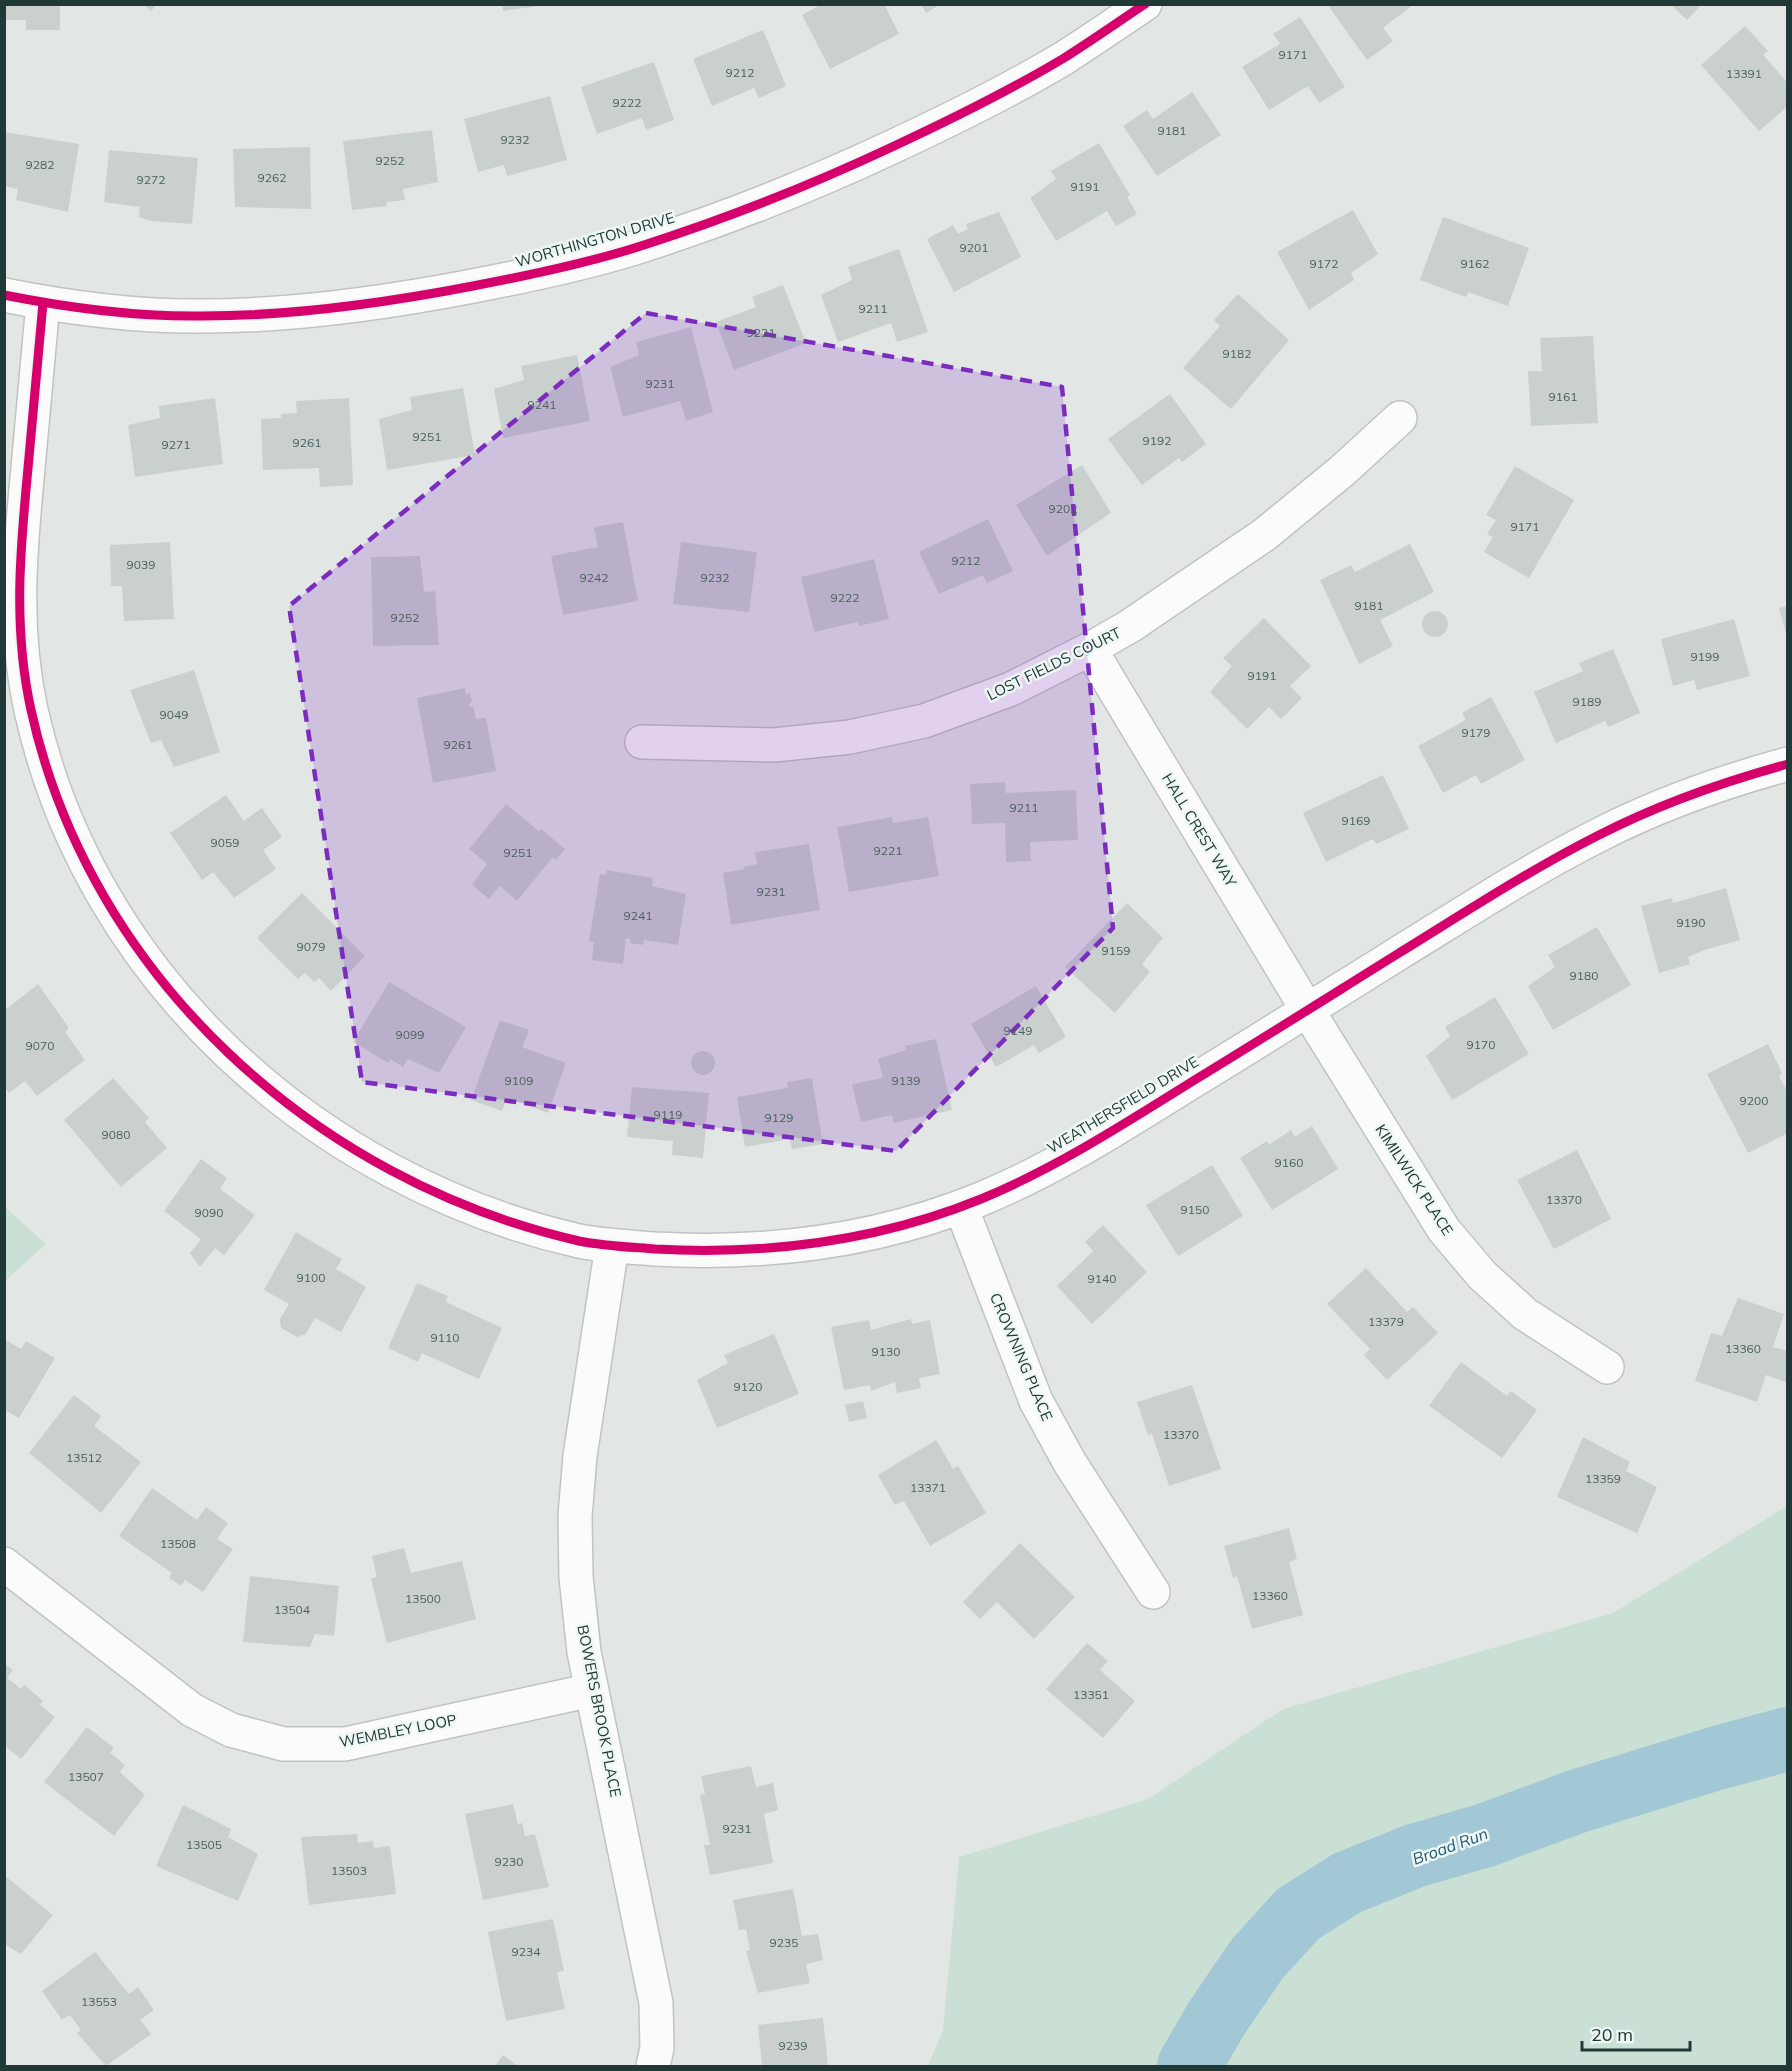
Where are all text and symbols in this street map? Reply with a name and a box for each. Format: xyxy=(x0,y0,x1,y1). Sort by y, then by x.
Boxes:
house number: 9171 xyxy=(1279,47,1307,62)
house number: 9212 xyxy=(726,65,754,80)
house number: 13391 xyxy=(1726,66,1762,81)
house number: 9222 xyxy=(613,95,641,110)
house number: 9181 xyxy=(1158,123,1186,138)
house number: 9232 xyxy=(501,132,529,147)
house number: 9252 xyxy=(376,153,404,168)
house number: 9282 xyxy=(26,157,54,172)
house number: 9262 xyxy=(258,170,286,185)
house number: 9272 xyxy=(137,172,165,187)
house number: 9191 xyxy=(1071,179,1099,194)
street label: WORTHINGTON DRIVE xyxy=(513,208,677,271)
house number: 9201 xyxy=(960,240,988,255)
house number: 9172 xyxy=(1310,256,1338,271)
house number: 9162 xyxy=(1461,256,1489,271)
house number: 9211 xyxy=(859,301,887,316)
house number: 9221 xyxy=(747,325,775,340)
house number: 9182 xyxy=(1223,346,1251,361)
house number: 9231 xyxy=(646,376,674,391)
house number: 9161 xyxy=(1549,389,1577,404)
house number: 9241 xyxy=(528,397,556,412)
house number: 9251 xyxy=(413,429,441,444)
house number: 9192 xyxy=(1143,433,1171,448)
house number: 9261 xyxy=(293,435,321,450)
house number: 9271 xyxy=(162,437,190,452)
house number: 9202 xyxy=(1049,501,1077,516)
house number: 9171 xyxy=(1511,519,1539,534)
house number: 9212 xyxy=(952,553,980,568)
house number: 9039 xyxy=(127,557,155,572)
house number: 9242 xyxy=(580,570,608,585)
house number: 9232 xyxy=(701,570,729,585)
house number: 9222 xyxy=(831,590,859,605)
house number: 9181 xyxy=(1355,598,1383,613)
house number: 9252 xyxy=(391,610,419,625)
street label: LOST FIELDS COURT xyxy=(984,623,1124,704)
house number: 9199 xyxy=(1691,649,1719,664)
house number: 9191 xyxy=(1248,668,1276,683)
house number: 9189 xyxy=(1573,694,1601,709)
house number: 9049 xyxy=(160,707,188,722)
house number: 9179 xyxy=(1462,725,1490,740)
house number: 9261 xyxy=(444,737,472,752)
street label: HALL CREST WAY xyxy=(1158,769,1241,891)
house number: 9211 xyxy=(1010,800,1038,815)
house number: 9169 xyxy=(1342,813,1370,828)
house number: 9059 xyxy=(211,835,239,850)
house number: 9221 xyxy=(874,843,902,858)
house number: 9251 xyxy=(504,845,532,860)
house number: 9231 xyxy=(757,884,785,899)
house number: 9241 xyxy=(624,908,652,923)
house number: 9190 xyxy=(1677,915,1705,930)
house number: 9079 xyxy=(297,939,325,954)
house number: 9159 xyxy=(1102,943,1130,958)
house number: 9180 xyxy=(1570,968,1598,983)
house number: 9149 xyxy=(1004,1023,1032,1038)
house number: 9099 xyxy=(396,1027,424,1042)
house number: 9170 xyxy=(1467,1037,1495,1052)
house number: 9070 xyxy=(26,1038,54,1053)
street label: WEATHERSFIELD DRIVE xyxy=(1044,1052,1202,1157)
house number: 9109 xyxy=(505,1073,533,1088)
house number: 9139 xyxy=(892,1073,920,1088)
house number: 9200 xyxy=(1740,1093,1768,1108)
house number: 9119 xyxy=(654,1107,682,1122)
house number: 9129 xyxy=(765,1110,793,1125)
street label: KIMILWICK PLACE xyxy=(1371,1121,1458,1239)
house number: 9080 xyxy=(102,1127,130,1142)
house number: 9160 xyxy=(1275,1155,1303,1170)
house number: 13370 xyxy=(1546,1192,1582,1207)
house number: 9150 xyxy=(1181,1202,1209,1217)
house number: 9090 xyxy=(195,1205,223,1220)
house number: 9100 xyxy=(297,1270,325,1285)
house number: 9140 xyxy=(1088,1271,1116,1286)
street label: CROWNING PLACE xyxy=(986,1290,1057,1424)
house number: 13379 xyxy=(1368,1314,1404,1329)
house number: 9110 xyxy=(431,1330,459,1345)
house number: 13360 xyxy=(1725,1341,1761,1356)
house number: 9130 xyxy=(872,1344,900,1359)
house number: 9120 xyxy=(734,1379,762,1394)
house number: 13370 xyxy=(1163,1427,1199,1442)
house number: 13512 xyxy=(66,1450,102,1465)
house number: 13359 xyxy=(1585,1471,1621,1486)
house number: 13371 xyxy=(910,1480,946,1495)
house number: 13508 xyxy=(160,1536,196,1551)
house number: 13360 xyxy=(1252,1588,1288,1603)
house number: 13500 xyxy=(405,1591,441,1606)
house number: 13504 xyxy=(274,1602,310,1617)
street label: BOWERS BROOK PLACE xyxy=(573,1623,626,1799)
house number: 13351 xyxy=(1073,1687,1109,1702)
street label: WEMBLEY LOOP xyxy=(338,1710,458,1751)
house number: 13507 xyxy=(68,1769,104,1784)
house number: 9231 xyxy=(723,1821,751,1836)
water label: Broad Run xyxy=(1410,1823,1490,1869)
house number: 13505 xyxy=(186,1837,222,1852)
house number: 9230 xyxy=(495,1854,523,1869)
house number: 13503 xyxy=(331,1863,367,1878)
house number: 9235 xyxy=(770,1935,798,1950)
house number: 9234 xyxy=(512,1944,540,1959)
house number: 13553 xyxy=(81,1994,117,2009)
scale bar xyxy=(1582,2014,1690,2052)
text: 20 m xyxy=(1591,2023,1633,2046)
house number: 9239 xyxy=(779,2038,807,2053)

